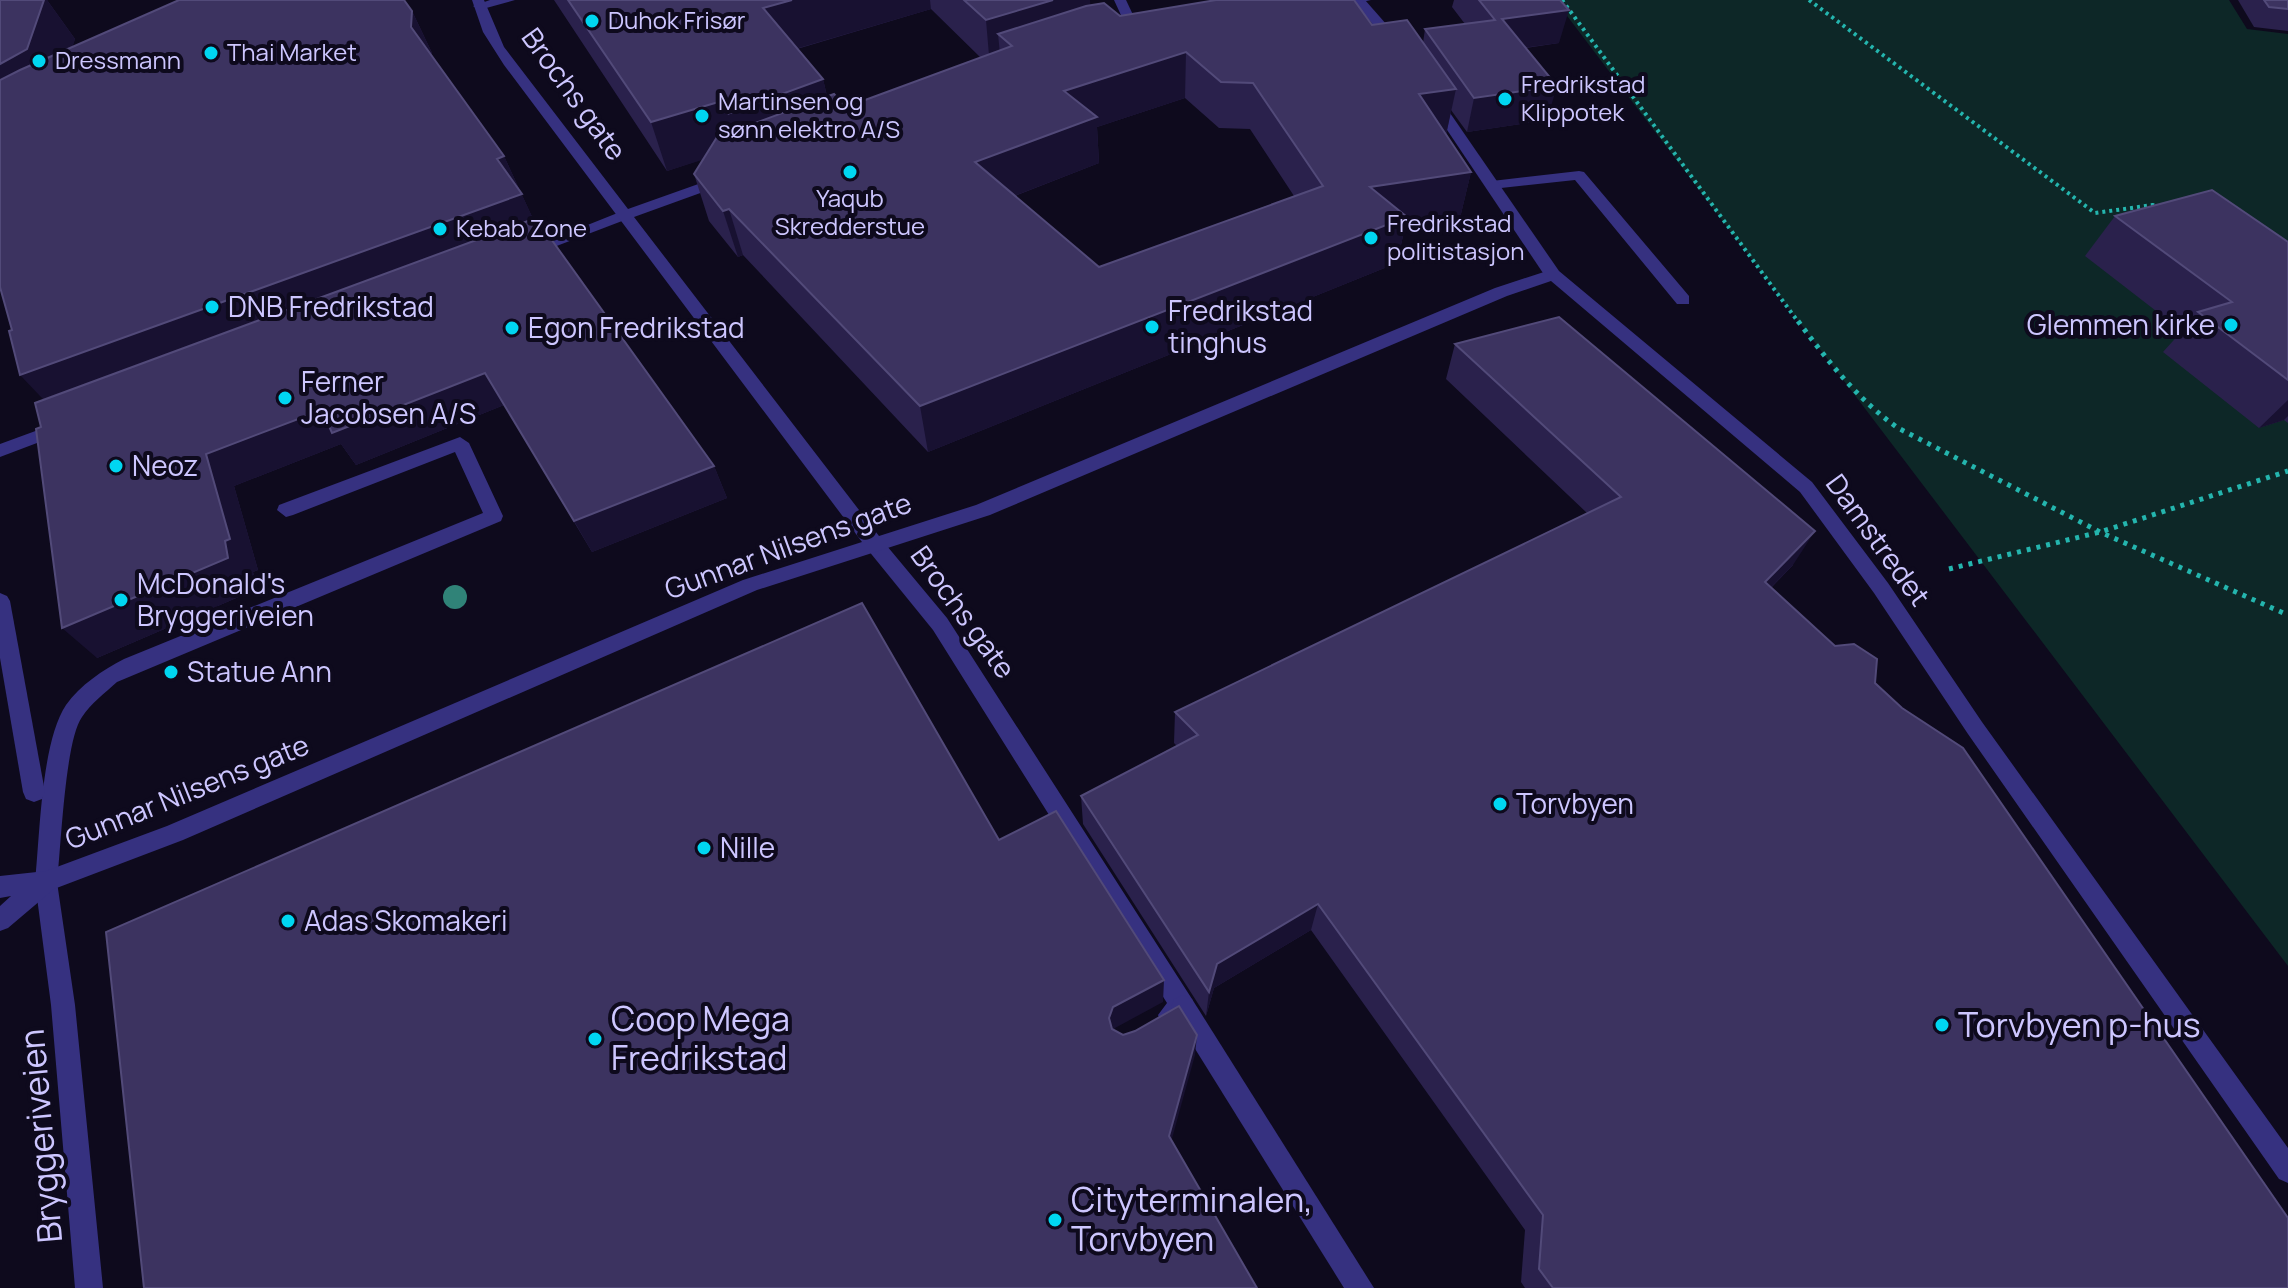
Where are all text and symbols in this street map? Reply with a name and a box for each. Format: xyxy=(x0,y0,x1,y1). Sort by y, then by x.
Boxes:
place label: Duhok Frisør xyxy=(608,3,746,36)
marker: Duhok Frisør xyxy=(583,12,601,30)
street label: Brochs gate xyxy=(514,19,636,167)
place label: Thai Market xyxy=(227,35,357,68)
place label: Dressmann xyxy=(55,43,181,76)
marker: Thai Market xyxy=(202,44,220,62)
marker: Dressmann xyxy=(30,52,48,70)
place label: Fredrikstad Klippotek xyxy=(1521,67,1645,128)
place label: Martinsen og sønn elektro A/S xyxy=(718,84,900,145)
marker: Fredrikstad Klippotek xyxy=(1496,90,1514,108)
marker: Martinsen og sønn elektro A/S xyxy=(693,107,711,125)
marker: Yaqub Skredderstue xyxy=(841,163,859,181)
place label: Yaqub Skredderstue xyxy=(775,181,925,242)
place label: Fredrikstad politistasjon xyxy=(1387,206,1524,267)
place label: Kebab Zone xyxy=(456,211,587,244)
marker: Kebab Zone xyxy=(431,220,449,238)
marker: Fredrikstad politistasjon xyxy=(1362,229,1380,247)
place label: DNB Fredrikstad xyxy=(228,287,434,325)
place label: Fredrikstad tinghus xyxy=(1168,291,1313,361)
marker: DNB Fredrikstad xyxy=(203,298,221,316)
place label: Glemmen kirke xyxy=(2027,305,2215,343)
place label: Egon Fredrikstad xyxy=(528,308,745,346)
marker: Glemmen kirke xyxy=(2222,316,2240,334)
marker: Fredrikstad tinghus xyxy=(1143,318,1161,336)
marker: Egon Fredrikstad xyxy=(503,319,521,337)
place label: Ferner Jacobsen A/S xyxy=(301,362,476,432)
marker: Ferner Jacobsen A/S xyxy=(276,389,294,407)
place label: Neoz xyxy=(132,446,198,484)
marker: Neoz xyxy=(107,457,125,475)
street label: Damstredet xyxy=(1818,466,1940,613)
street label: Gunnar Nilsens gate xyxy=(659,483,916,607)
street label: Brochs gate xyxy=(903,537,1025,685)
place label: McDonald's Bryggeriveien xyxy=(137,564,314,634)
marker: McDonald's Bryggeriveien xyxy=(112,591,130,609)
place label: Statue Ann xyxy=(187,652,332,690)
marker: Statue Ann xyxy=(162,663,180,681)
street label: Gunnar Nilsens gate xyxy=(59,725,314,857)
place label: Torvbyen xyxy=(1516,784,1634,822)
marker: Torvbyen xyxy=(1491,795,1509,813)
place label: Nille xyxy=(720,828,775,866)
marker: Nille xyxy=(695,839,713,857)
place label: Adas Skomakeri xyxy=(304,901,508,939)
marker: Adas Skomakeri xyxy=(279,912,297,930)
place label: Coop Mega Fredrikstad xyxy=(611,995,790,1080)
place label: Torvbyen p-hus xyxy=(1958,1001,2201,1047)
marker: Torvbyen p-hus xyxy=(1933,1016,1951,1034)
street label: Bryggeriveien xyxy=(8,1027,72,1245)
marker: Coop Mega Fredrikstad xyxy=(586,1030,604,1048)
place label: Cityterminalen, Torvbyen xyxy=(1071,1176,1313,1261)
marker: Cityterminalen, Torvbyen xyxy=(1046,1211,1064,1229)

